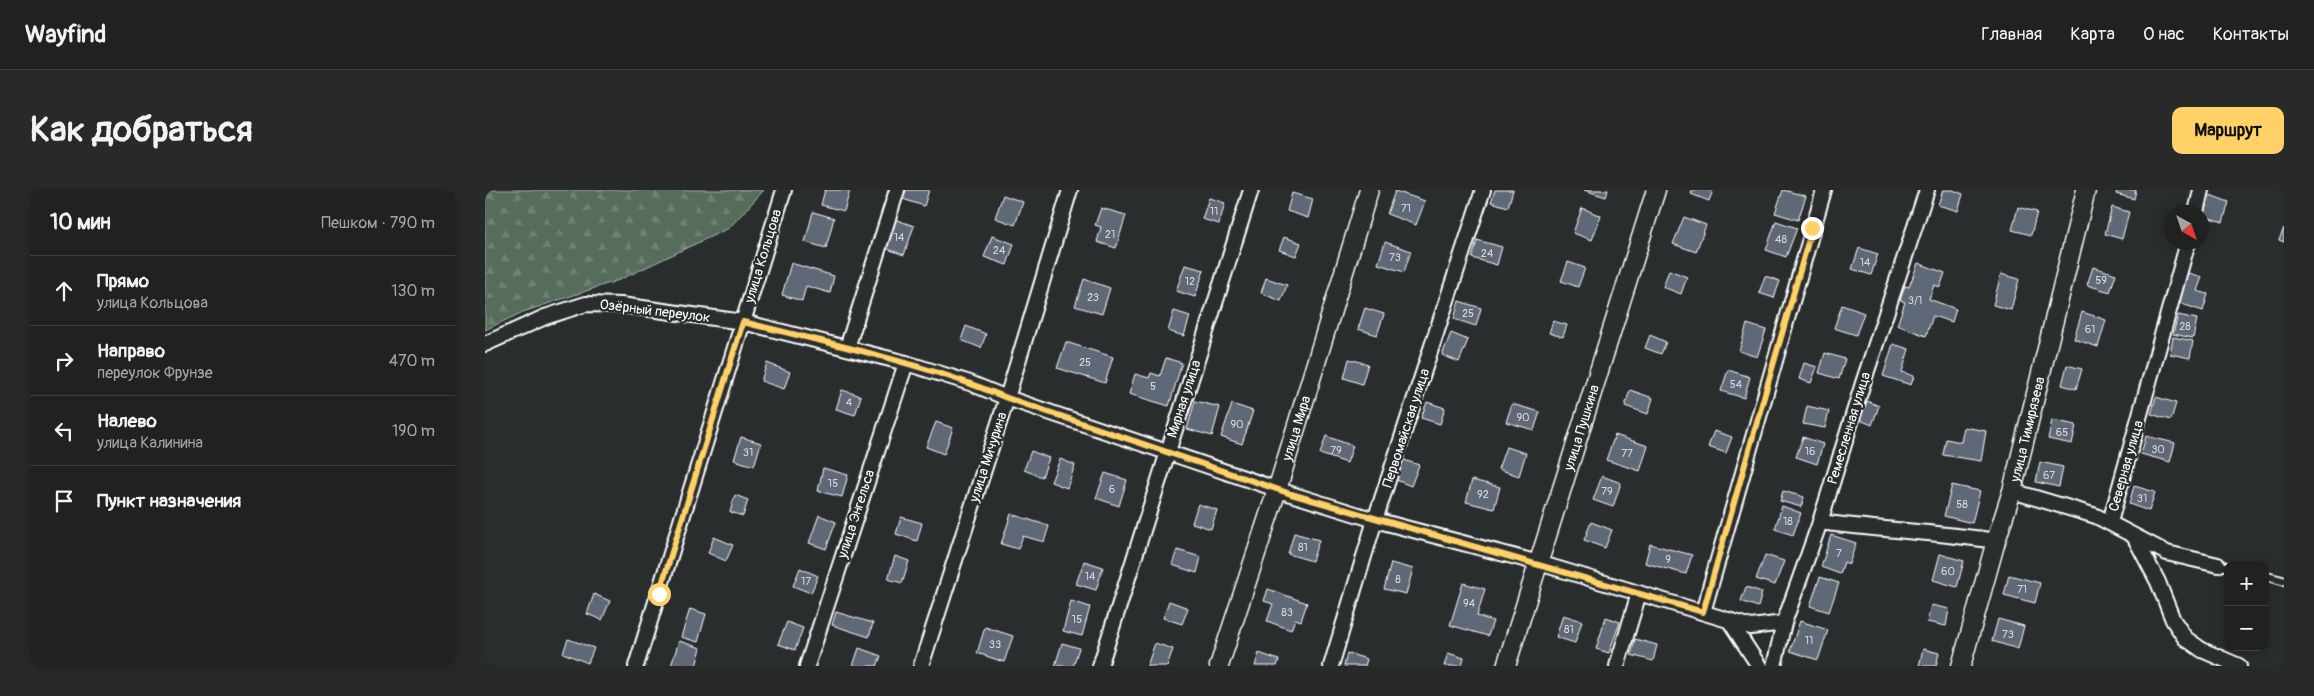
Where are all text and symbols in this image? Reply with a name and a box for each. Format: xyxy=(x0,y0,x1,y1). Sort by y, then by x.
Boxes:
text: Wayfind xyxy=(25,20,106,49)
text: Главная xyxy=(1981,23,2042,46)
text: Карта xyxy=(2070,23,2115,46)
text: О нас xyxy=(2143,23,2185,46)
text: Контакты xyxy=(2213,23,2289,46)
button: Маршрут xyxy=(2172,107,2284,154)
text: Как добраться xyxy=(30,108,253,152)
house number: 71 xyxy=(1401,202,1411,215)
house number: 11 xyxy=(1210,205,1218,218)
north arrow xyxy=(2164,205,2209,250)
street label: улица Кольцова xyxy=(740,207,785,306)
text: 10 мин xyxy=(50,209,111,236)
text: Пешком · 790 m xyxy=(321,213,435,233)
route end xyxy=(1801,217,1824,240)
house number: 21 xyxy=(1105,228,1115,241)
house number: 14 xyxy=(894,231,905,244)
house number: 48 xyxy=(1775,233,1787,246)
house number: 24 xyxy=(993,244,1006,257)
house number: 24 xyxy=(1481,247,1494,260)
house number: 73 xyxy=(1389,251,1401,264)
house number: 14 xyxy=(1860,256,1871,269)
text: Прямо xyxy=(97,269,149,293)
house number: 59 xyxy=(2095,274,2107,287)
house number: 12 xyxy=(1185,275,1195,288)
icon: ahead xyxy=(50,277,78,305)
text: 130 m xyxy=(391,281,435,301)
house number: 23 xyxy=(1087,291,1099,304)
text: улица Кольцова xyxy=(97,293,208,313)
house number: 3/1 xyxy=(1908,294,1922,307)
street label: Озёрный переулок xyxy=(599,296,711,326)
house number: 25 xyxy=(1462,307,1474,320)
house number: 28 xyxy=(2179,320,2191,333)
house number: 61 xyxy=(2085,323,2095,336)
text: Направо xyxy=(97,339,165,363)
icon: right xyxy=(50,347,78,375)
text: 470 m xyxy=(389,351,435,371)
house number: 25 xyxy=(1079,356,1091,369)
street label: Мирная улица xyxy=(1163,358,1205,440)
text: переулок Фрунзе xyxy=(97,363,213,383)
street label: Первомайская улица xyxy=(1379,366,1433,490)
street label: Ремесленная улица xyxy=(1824,370,1874,486)
street label: улица Тимирязева xyxy=(2006,375,2048,484)
house number: 54 xyxy=(1730,378,1743,391)
house number: 5 xyxy=(1150,380,1156,393)
street label: улица Пушкина xyxy=(1559,382,1603,474)
street label: улица Мира xyxy=(1278,393,1314,464)
house number: 4 xyxy=(846,396,853,409)
text: Налево xyxy=(97,409,157,433)
street label: улица Мичурина xyxy=(965,410,1011,505)
house number: 90 xyxy=(1516,411,1530,424)
icon: left xyxy=(50,417,78,445)
house number: 90 xyxy=(1230,418,1244,431)
street label: Северная улица xyxy=(2105,419,2147,513)
text: 190 m xyxy=(392,421,435,441)
house number: 65 xyxy=(2056,426,2068,439)
text: улица Калинина xyxy=(97,433,203,453)
house number: 30 xyxy=(2151,443,2165,456)
house number: 79 xyxy=(1330,444,1342,457)
house number: 16 xyxy=(1805,445,1815,458)
house number: 31 xyxy=(743,446,753,459)
house number: 77 xyxy=(1621,447,1633,460)
street label: улица Энгельса xyxy=(833,467,878,562)
house number: 67 xyxy=(2043,469,2055,482)
house number: 15 xyxy=(828,477,838,490)
house number: 6 xyxy=(1109,483,1115,496)
house number: 79 xyxy=(1601,485,1613,498)
icon: arrive xyxy=(50,487,78,515)
house number: 92 xyxy=(1477,488,1489,501)
text: Пункт назначения xyxy=(97,489,241,513)
house number: 31 xyxy=(2137,492,2147,505)
house number: 58 xyxy=(1956,498,1968,511)
house number: 18 xyxy=(1783,515,1793,528)
house number: 81 xyxy=(1298,541,1308,554)
house number: 7 xyxy=(1836,547,1842,560)
house number: 9 xyxy=(1665,553,1671,566)
map controls xyxy=(2224,561,2269,651)
button: + xyxy=(2224,561,2269,606)
house number: 60 xyxy=(1941,565,1955,578)
house number: 14 xyxy=(1085,570,1096,583)
house number: 8 xyxy=(1395,573,1401,586)
house number: 17 xyxy=(801,575,811,588)
route start xyxy=(648,583,671,606)
house number: 71 xyxy=(2017,583,2027,596)
house number: 94 xyxy=(1463,597,1476,610)
house number: 83 xyxy=(1281,606,1293,619)
button: − xyxy=(2224,606,2269,651)
house number: 15 xyxy=(1072,613,1082,626)
house number: 81 xyxy=(1564,623,1574,636)
house number: 73 xyxy=(2002,628,2014,641)
house number: 11 xyxy=(1805,634,1813,647)
house number: 33 xyxy=(989,638,1001,651)

